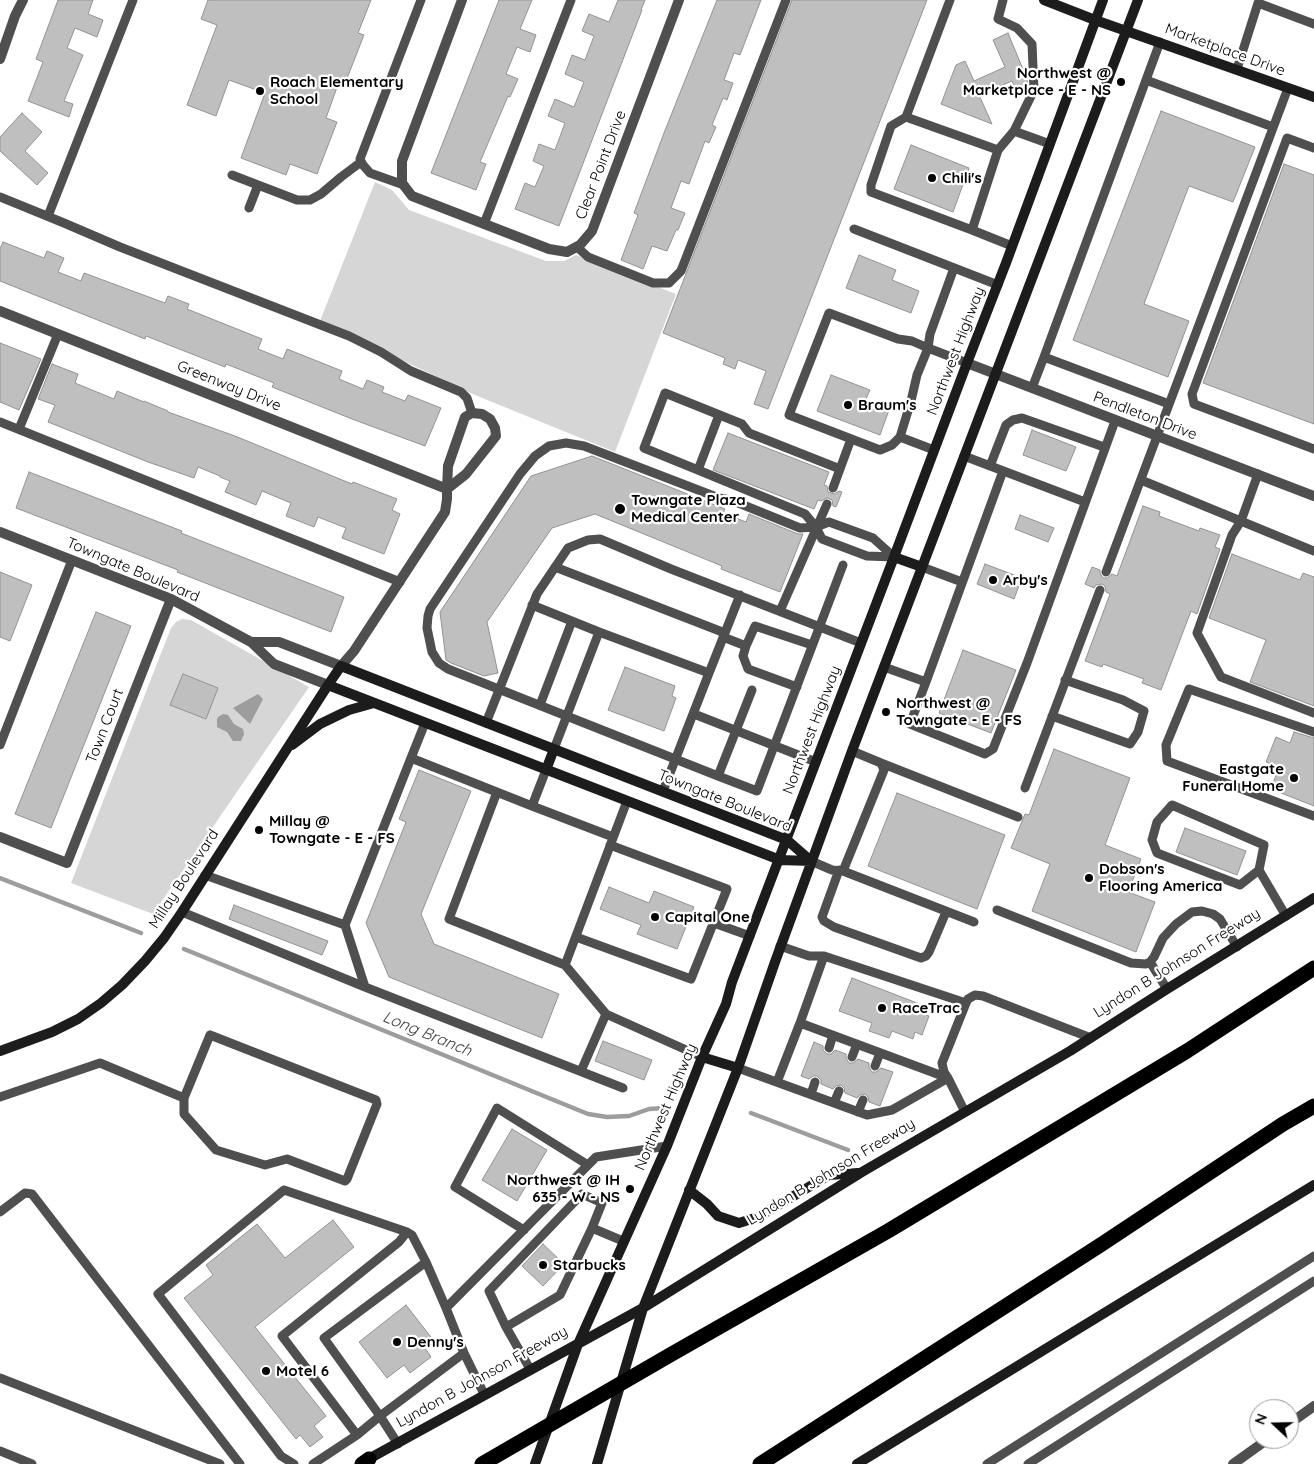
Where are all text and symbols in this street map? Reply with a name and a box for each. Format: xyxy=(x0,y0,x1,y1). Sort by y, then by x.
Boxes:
street label: Marketplace Drive xyxy=(1162,20,1288,80)
place label: Northwest @ Marketplace - E - NS xyxy=(963,64,1111,99)
place label: Roach Elementary School xyxy=(270,73,404,108)
marker: Northwest @ Marketplace - E - NS xyxy=(1115,76,1127,88)
marker: Roach Elementary School xyxy=(254,85,266,97)
street label: Clear Point Drive xyxy=(572,108,630,222)
place label: Chili's xyxy=(942,169,982,187)
marker: Chili's xyxy=(926,172,938,184)
street label: Northwest Highway xyxy=(923,284,989,418)
street label: Greenway Drive xyxy=(174,357,284,415)
street label: Pendleton Drive xyxy=(1091,388,1199,444)
place label: Braum's xyxy=(858,396,916,414)
marker: Braum's xyxy=(842,399,854,411)
place label: Towngate Plaza Medical Center xyxy=(631,491,746,526)
marker: Towngate Plaza Medical Center xyxy=(613,502,627,516)
street label: Towngate Boulevard xyxy=(64,534,202,606)
place label: Arby's xyxy=(1003,571,1048,589)
marker: Arby's xyxy=(987,574,999,586)
street label: Northwest Highway xyxy=(779,663,845,797)
street label: Town Court xyxy=(83,686,127,766)
place label: Northwest @ Towngate - E - FS xyxy=(896,694,1022,729)
marker: Northwest @ Towngate - E - FS xyxy=(880,706,892,718)
place label: Eastgate Funeral Home xyxy=(1182,760,1284,795)
street label: Towngate Boulevard xyxy=(655,766,795,836)
marker: Eastgate Funeral Home xyxy=(1288,772,1300,784)
place label: Millay @ Towngate - E - FS xyxy=(269,812,395,847)
marker: Millay @ Towngate - E - FS xyxy=(253,824,265,836)
street label: Millay Boulevard xyxy=(145,826,223,932)
place label: Dobson's Flooring America xyxy=(1099,860,1222,895)
marker: Dobson's Flooring America xyxy=(1083,872,1095,884)
street label: Lyndon B Johnson Freeway xyxy=(1090,904,1264,1022)
place label: Capital One xyxy=(665,908,750,926)
marker: Capital One xyxy=(649,911,661,923)
place label: RaceTrac xyxy=(892,999,960,1017)
marker: RaceTrac xyxy=(876,1002,888,1014)
water label: Long Branch xyxy=(380,1007,474,1061)
street label: Northwest Highway xyxy=(631,1041,701,1173)
street label: Lyndon B Johnson Freeway xyxy=(744,1115,918,1229)
place label: Northwest @ IH 635 - W - NS xyxy=(507,1171,620,1206)
marker: Northwest @ IH 635 - W - NS xyxy=(624,1183,636,1195)
place label: Starbucks xyxy=(553,1256,626,1274)
marker: Starbucks xyxy=(537,1259,549,1271)
street label: Lyndon B Johnson Freeway xyxy=(393,1322,571,1432)
place label: Denny's xyxy=(407,1333,464,1351)
marker: Denny's xyxy=(391,1336,403,1348)
place label: Motel 6 xyxy=(276,1362,329,1380)
marker: Motel 6 xyxy=(260,1365,272,1377)
north arrow xyxy=(1249,1399,1299,1449)
text: N xyxy=(1251,1411,1271,1427)

